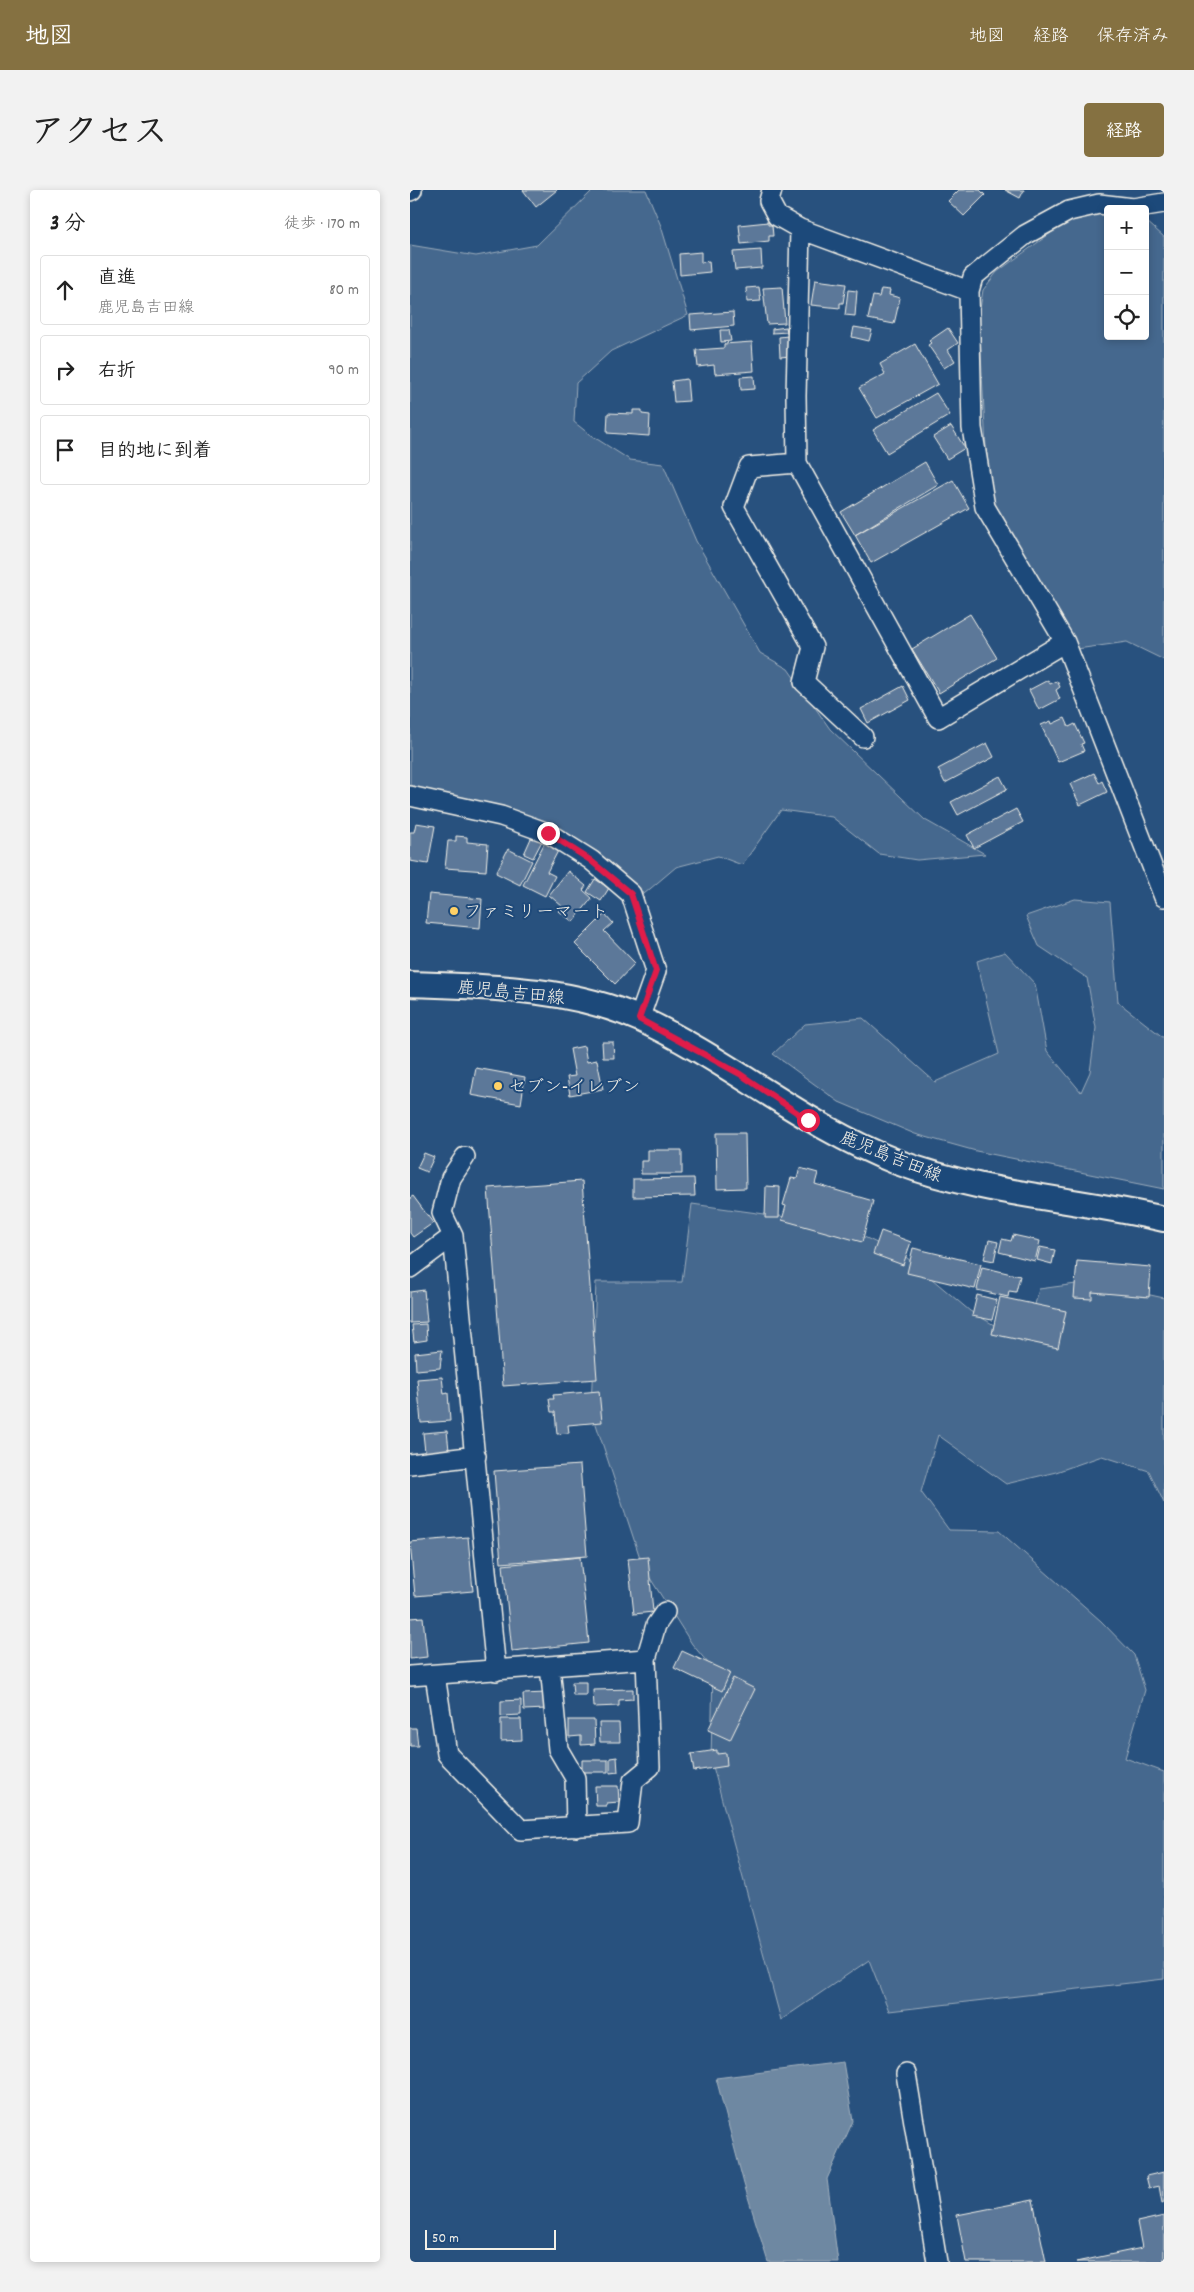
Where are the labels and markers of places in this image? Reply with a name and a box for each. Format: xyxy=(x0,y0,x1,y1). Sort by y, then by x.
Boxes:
place label: ファミリーマート xyxy=(464,901,608,926)
marker: ファミリーマート xyxy=(448,905,460,917)
place label: セブン-イレブン xyxy=(508,1076,640,1101)
marker: セブン-イレブン xyxy=(492,1080,504,1092)

